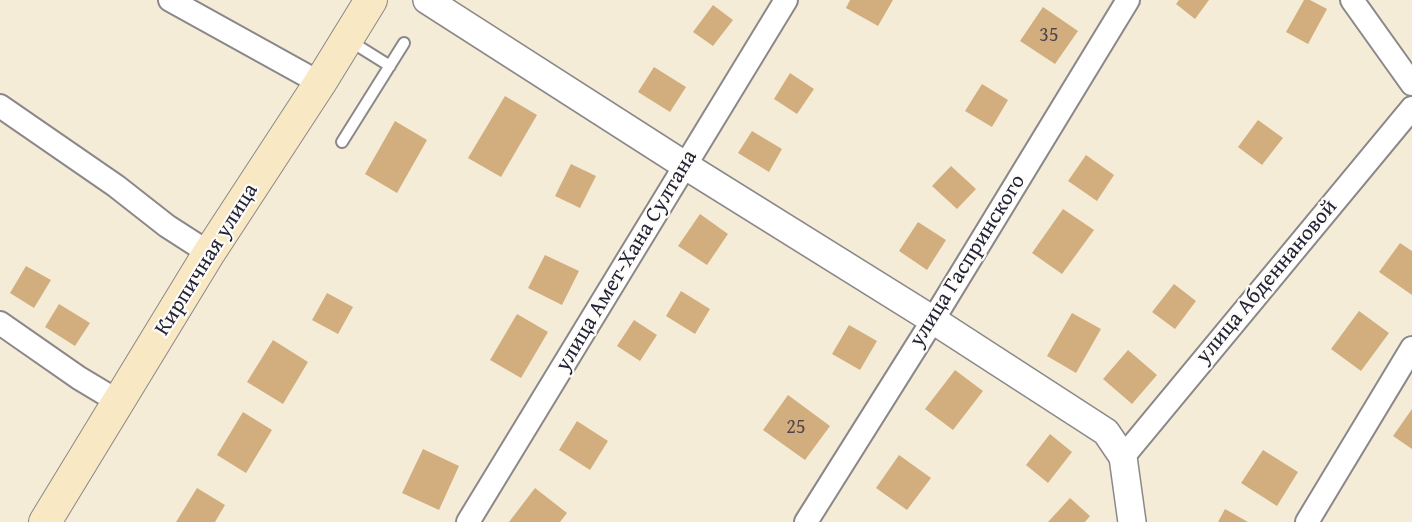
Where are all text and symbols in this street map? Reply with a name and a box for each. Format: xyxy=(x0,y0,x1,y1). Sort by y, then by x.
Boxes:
house number: 35 xyxy=(1039,24,1059,48)
street label: улица Амет-Хана Султана xyxy=(550,146,704,376)
street label: улица Гаспринского xyxy=(904,170,1032,352)
street label: Кирпичная улица xyxy=(150,179,264,341)
street label: улица Абденнановой xyxy=(1191,195,1343,369)
house number: 25 xyxy=(786,416,806,440)

